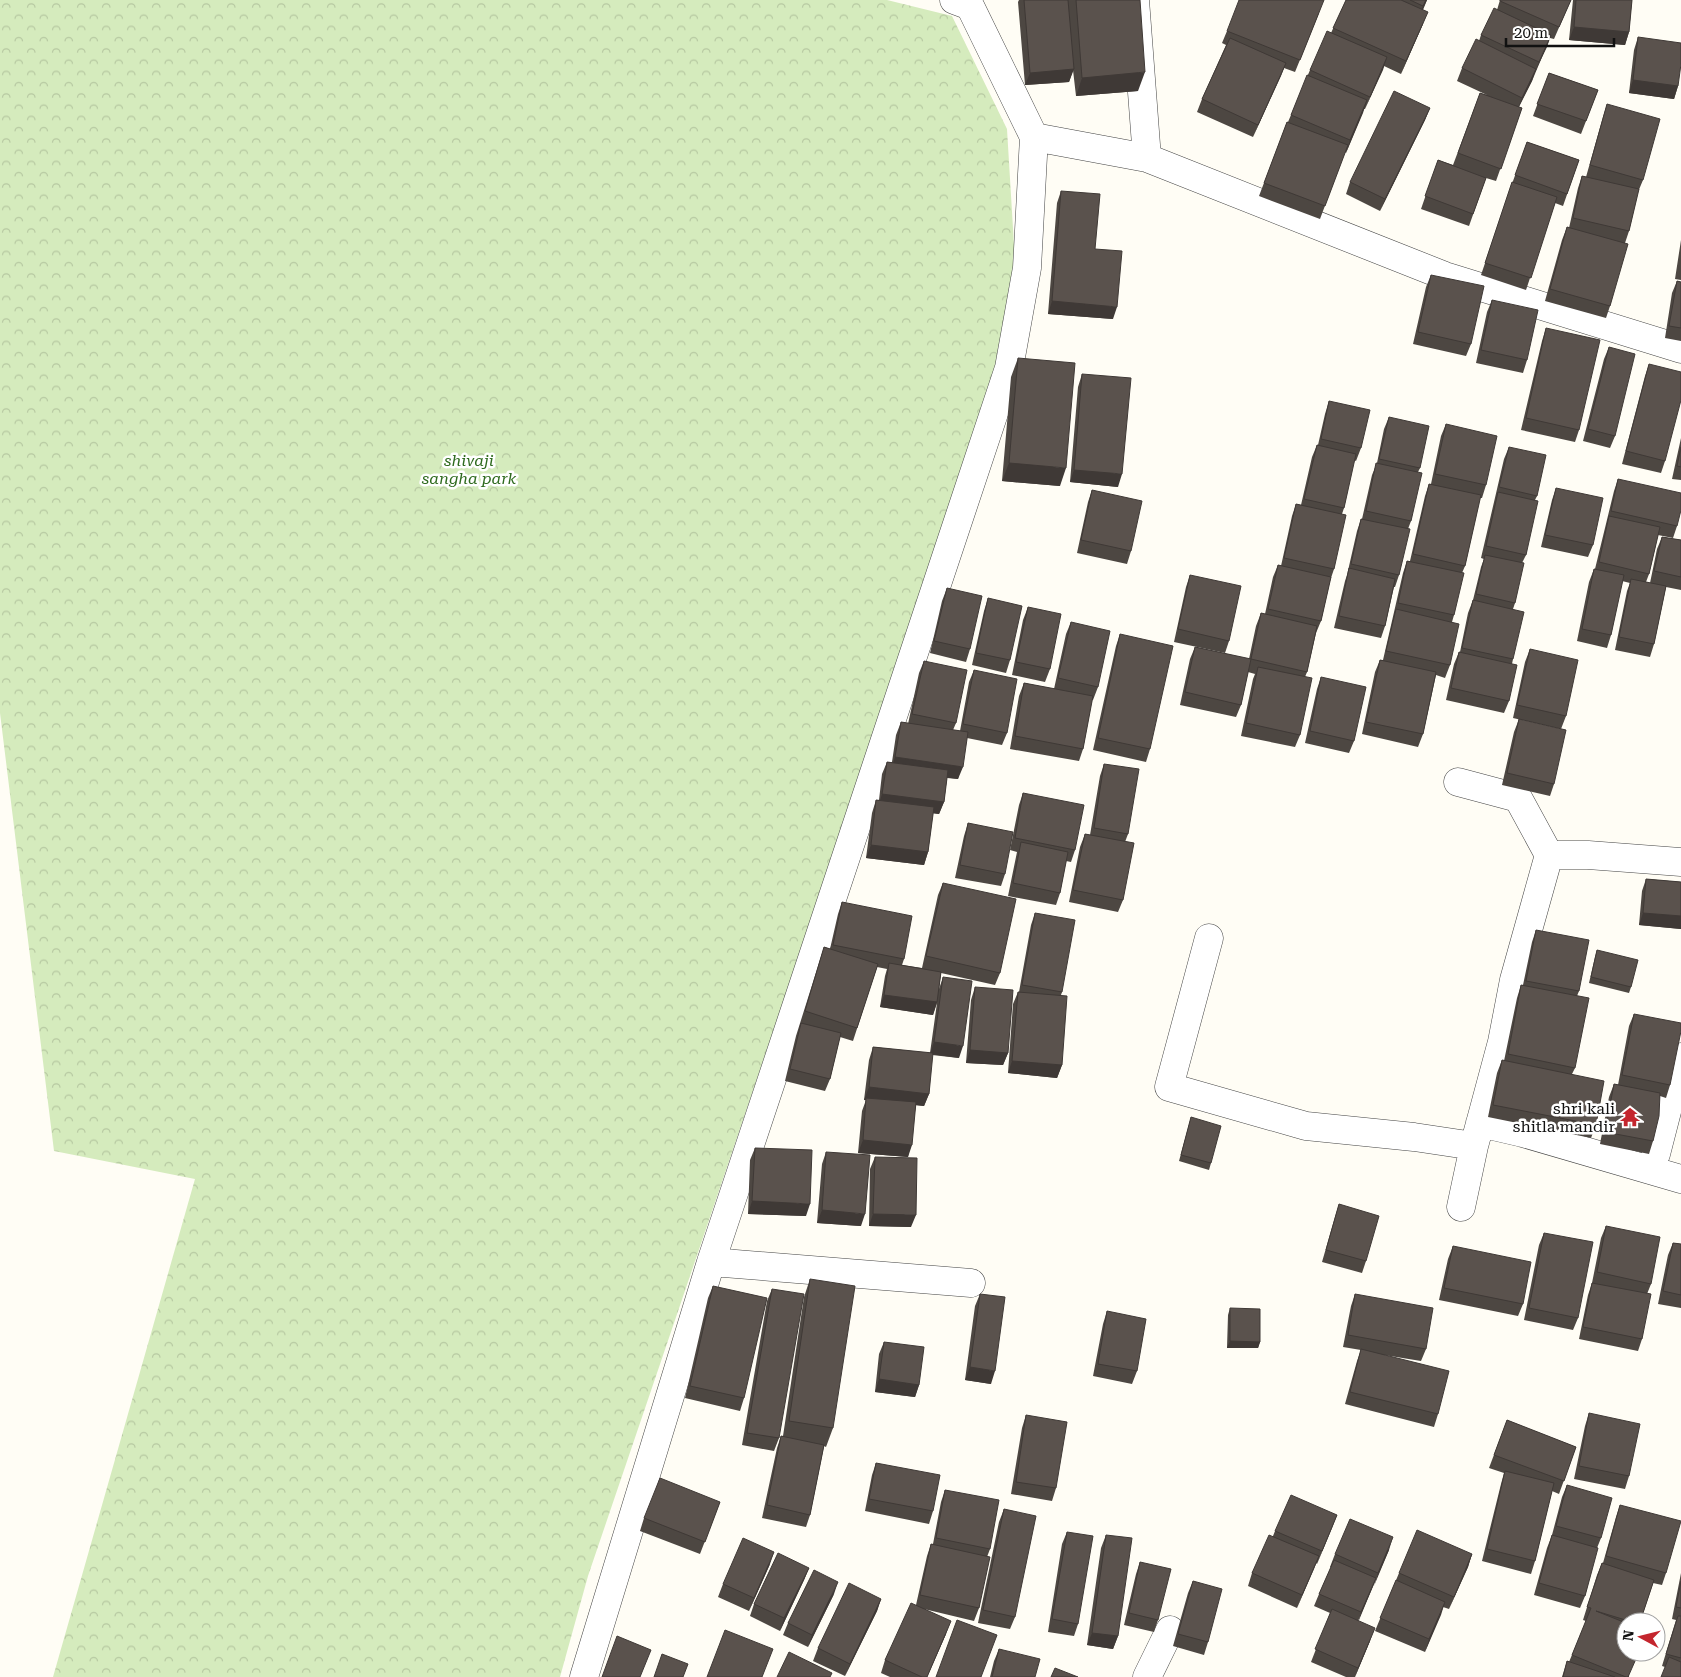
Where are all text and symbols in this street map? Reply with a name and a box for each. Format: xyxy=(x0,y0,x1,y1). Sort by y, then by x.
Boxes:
scale bar xyxy=(1506,15,1614,47)
text: 20 m xyxy=(1514,24,1549,42)
park label: shivaji sangha park xyxy=(422,451,517,488)
place label: shri kali shitla mandir xyxy=(1513,1099,1615,1136)
temple icon: shri kali shitla mandir xyxy=(1619,1106,1641,1128)
north arrow xyxy=(1616,1612,1666,1662)
text: N xyxy=(1619,1629,1637,1642)

